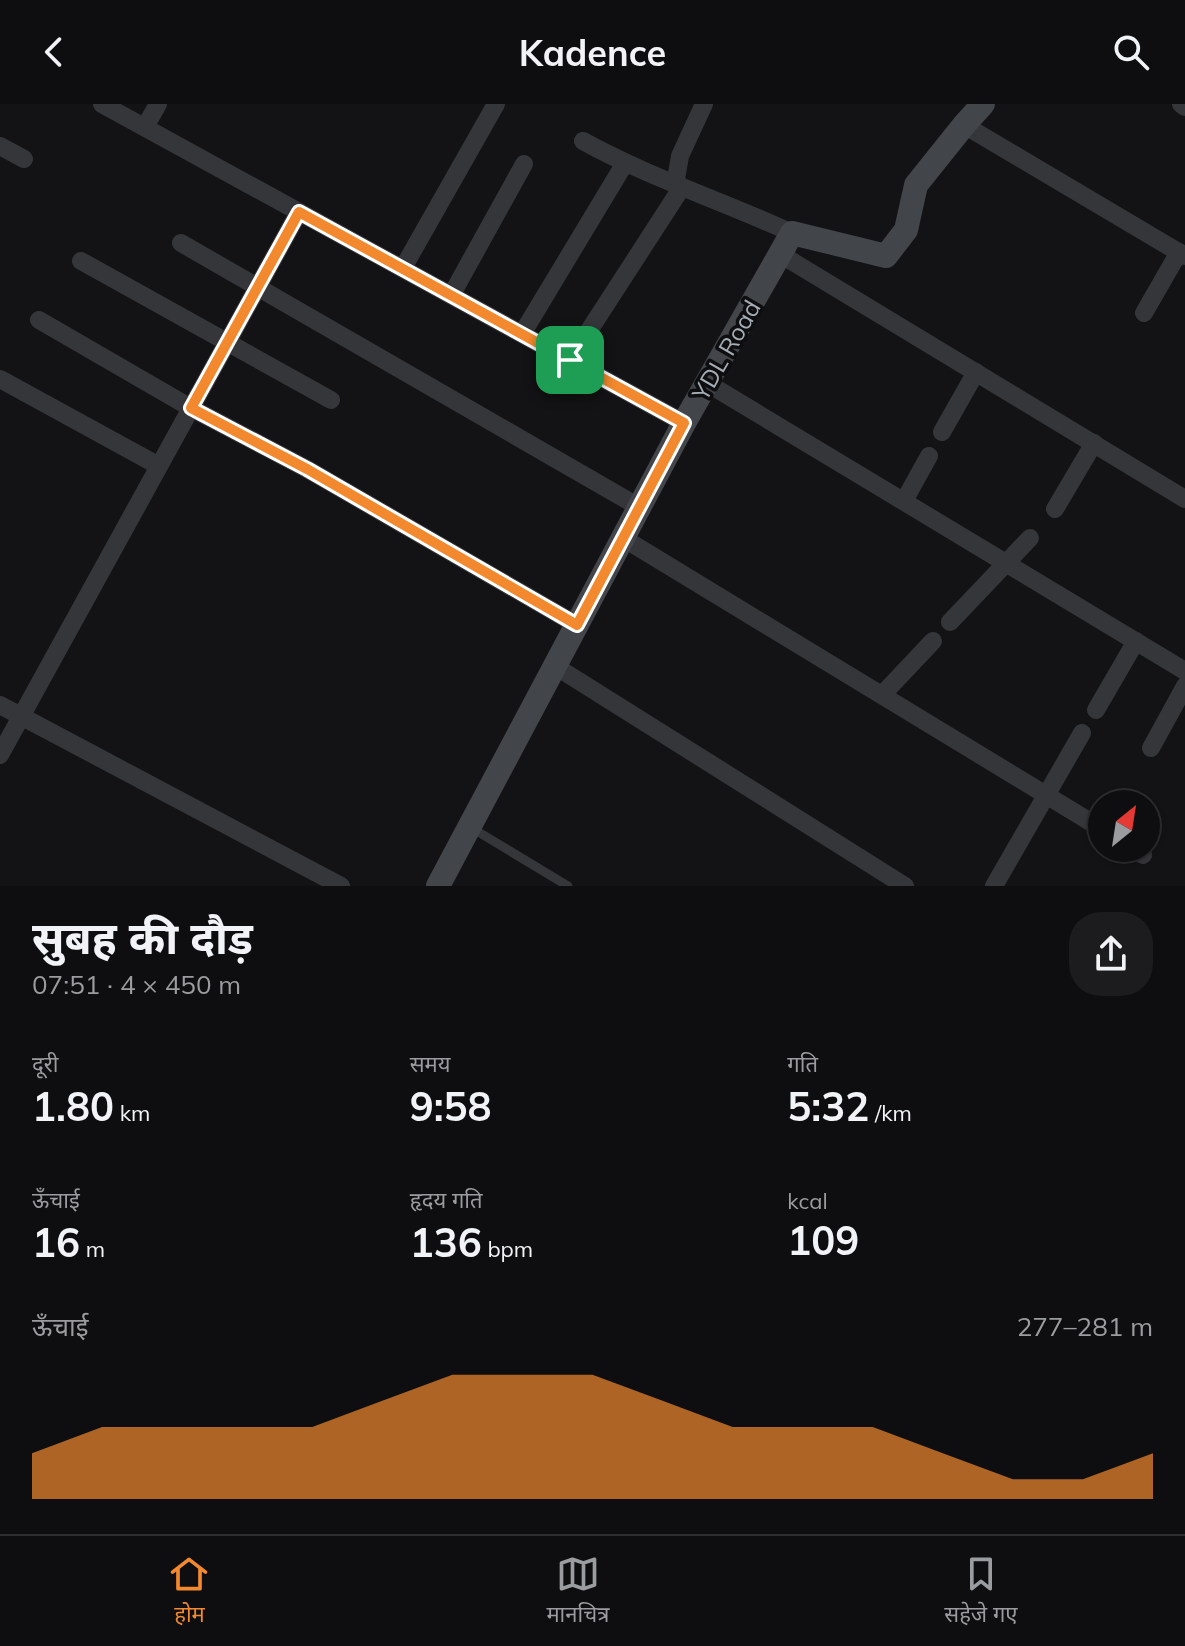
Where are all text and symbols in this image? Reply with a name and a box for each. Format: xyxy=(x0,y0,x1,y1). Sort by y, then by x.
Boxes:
icon: back xyxy=(32,30,76,74)
text: Kadence xyxy=(519,30,666,75)
icon: search xyxy=(1109,30,1153,74)
street label: YDL Road xyxy=(685,294,767,406)
pin xyxy=(536,326,604,394)
icon: arrive xyxy=(548,338,592,382)
north arrow xyxy=(1088,790,1160,862)
map controls xyxy=(1088,790,1160,862)
text: सुबह की दौड़ xyxy=(32,910,253,965)
button: share xyxy=(1069,912,1153,996)
text: 07:51 · 4 × 450 m xyxy=(32,968,241,1001)
text: दूरी xyxy=(32,1050,58,1078)
text: समय xyxy=(410,1050,450,1078)
text: गति xyxy=(787,1050,818,1078)
text: 1.80 xyxy=(32,1081,114,1131)
text: 9:58 xyxy=(410,1081,492,1131)
text: 5:32 xyxy=(787,1081,869,1131)
text: km xyxy=(114,1099,150,1127)
text: /km xyxy=(869,1099,912,1127)
text: ऊँचाई xyxy=(32,1186,80,1214)
text: हृदय गति xyxy=(410,1186,483,1214)
text: kcal xyxy=(787,1187,828,1215)
text: 109 xyxy=(787,1215,859,1265)
text: 16 xyxy=(32,1217,80,1267)
text: 136 xyxy=(410,1217,482,1267)
text: m xyxy=(80,1235,105,1263)
text: bpm xyxy=(482,1235,533,1263)
text: ऊँचाई xyxy=(32,1310,88,1343)
text: 277–281 m xyxy=(1017,1310,1153,1343)
tab: होम xyxy=(167,1552,211,1631)
tab: मानचित्र xyxy=(546,1552,609,1631)
tab: सहेजे गए xyxy=(944,1552,1018,1631)

